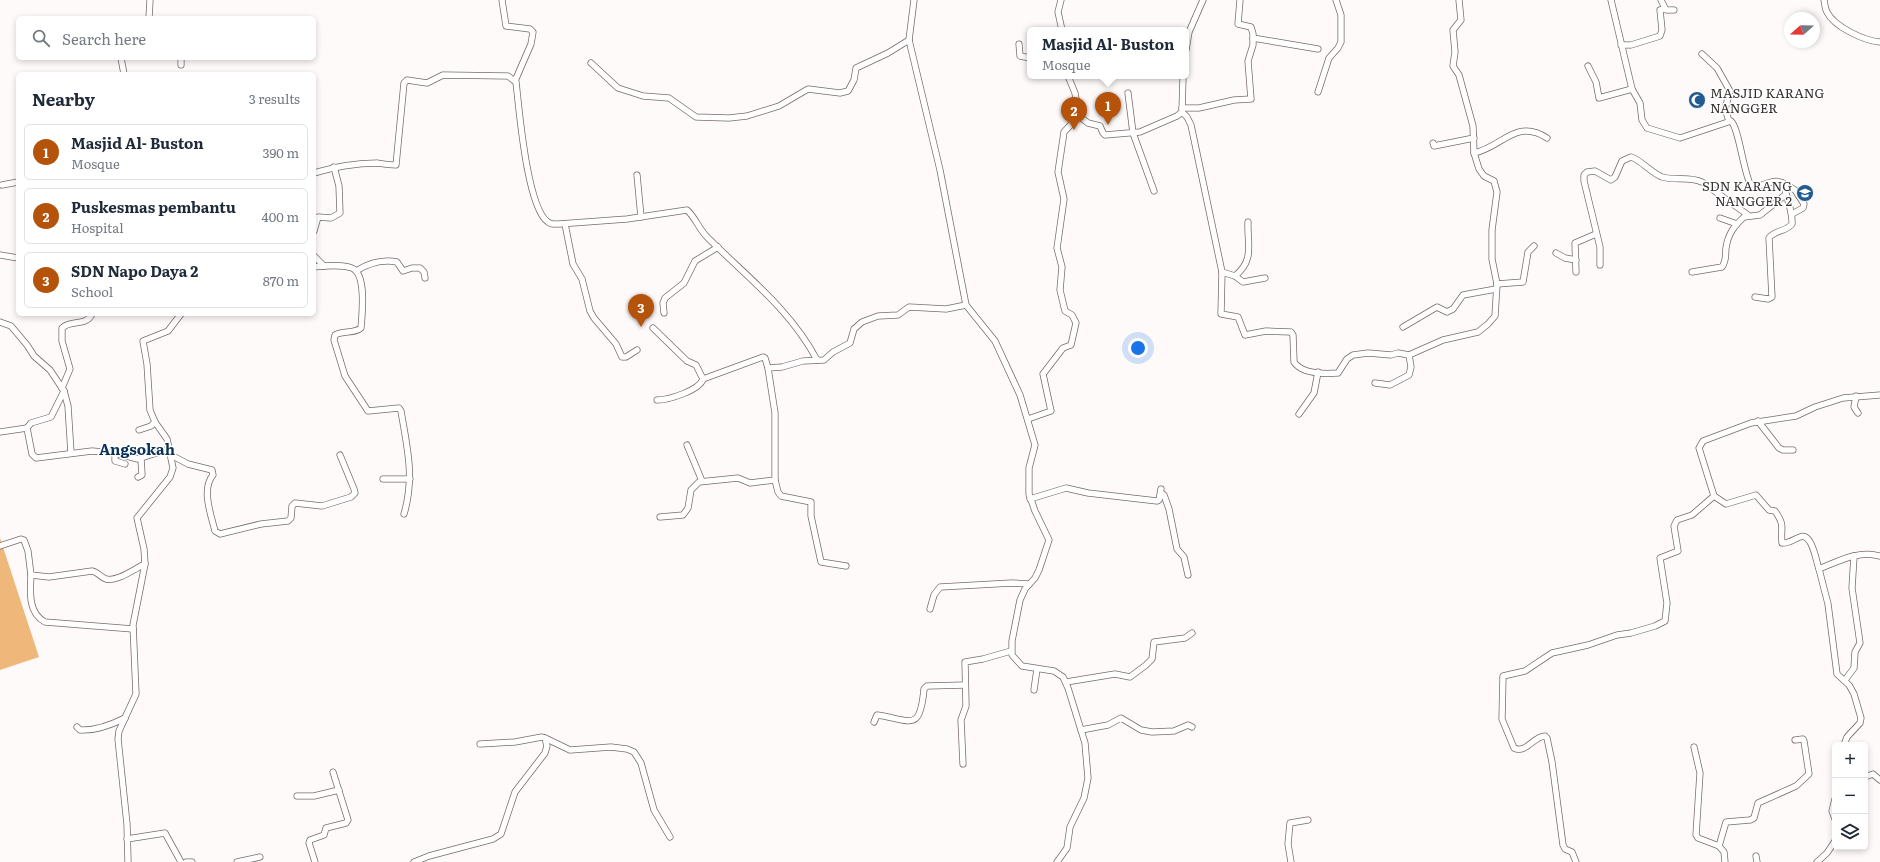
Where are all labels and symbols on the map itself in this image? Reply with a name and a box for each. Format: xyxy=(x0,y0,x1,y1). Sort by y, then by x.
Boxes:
north arrow xyxy=(1784,12,1820,48)
place label: MASJID KARANG NANGGER xyxy=(1710,83,1824,117)
mosque icon: MASJID KARANG NANGGER xyxy=(1687,90,1707,110)
pin: 1 xyxy=(1095,92,1121,125)
pin: 2 xyxy=(1061,97,1087,130)
place label: SDN KARANG NANGGER 2 xyxy=(1702,176,1792,210)
school or university icon: SDN KARANG NANGGER 2 xyxy=(1795,183,1815,203)
pin: 3 xyxy=(628,294,654,327)
your location xyxy=(1128,338,1148,358)
district label: Angsokah xyxy=(99,437,175,460)

